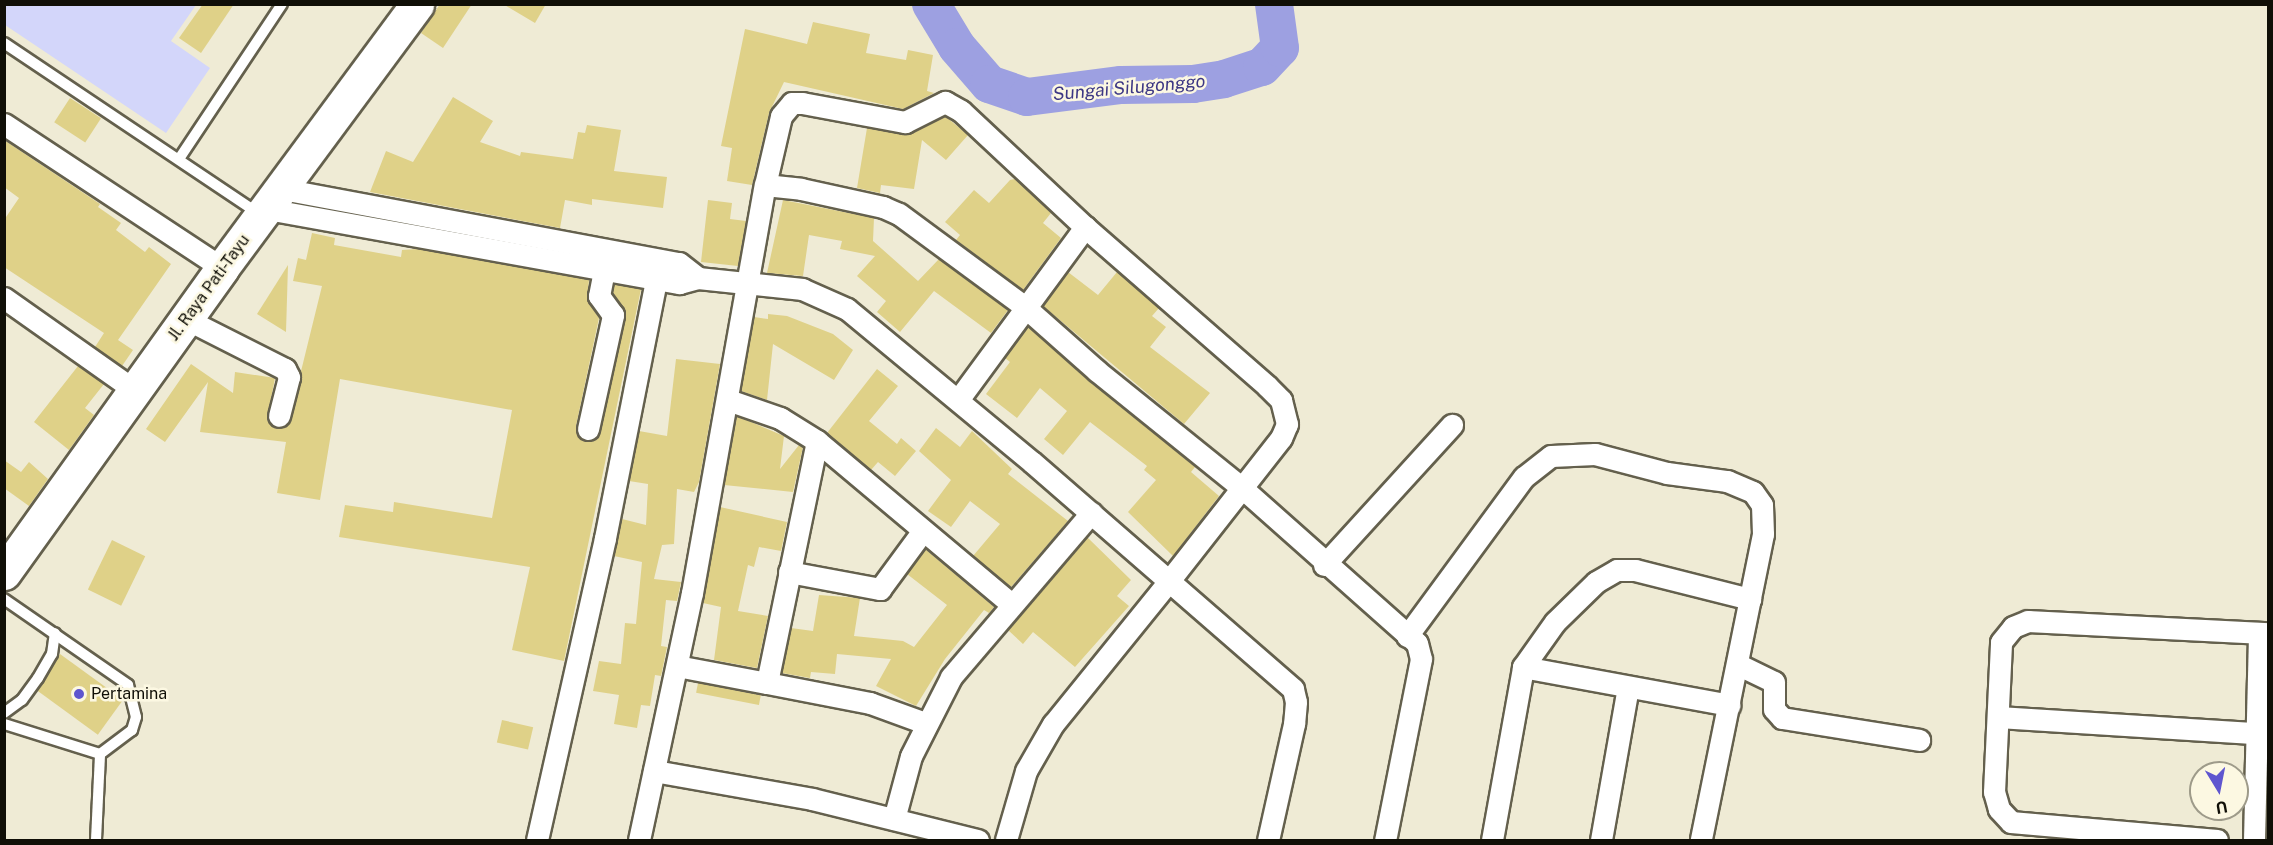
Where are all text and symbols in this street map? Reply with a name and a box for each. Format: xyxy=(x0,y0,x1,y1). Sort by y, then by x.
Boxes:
water label: Sungai Silugonggo xyxy=(1052,71,1206,105)
street label: Jl. Raya Pati-Tayu xyxy=(164,231,254,345)
place label: Pertamina xyxy=(91,684,167,704)
marker: Pertamina xyxy=(72,687,86,701)
north arrow xyxy=(2189,761,2249,821)
text: U xyxy=(2215,797,2229,818)

